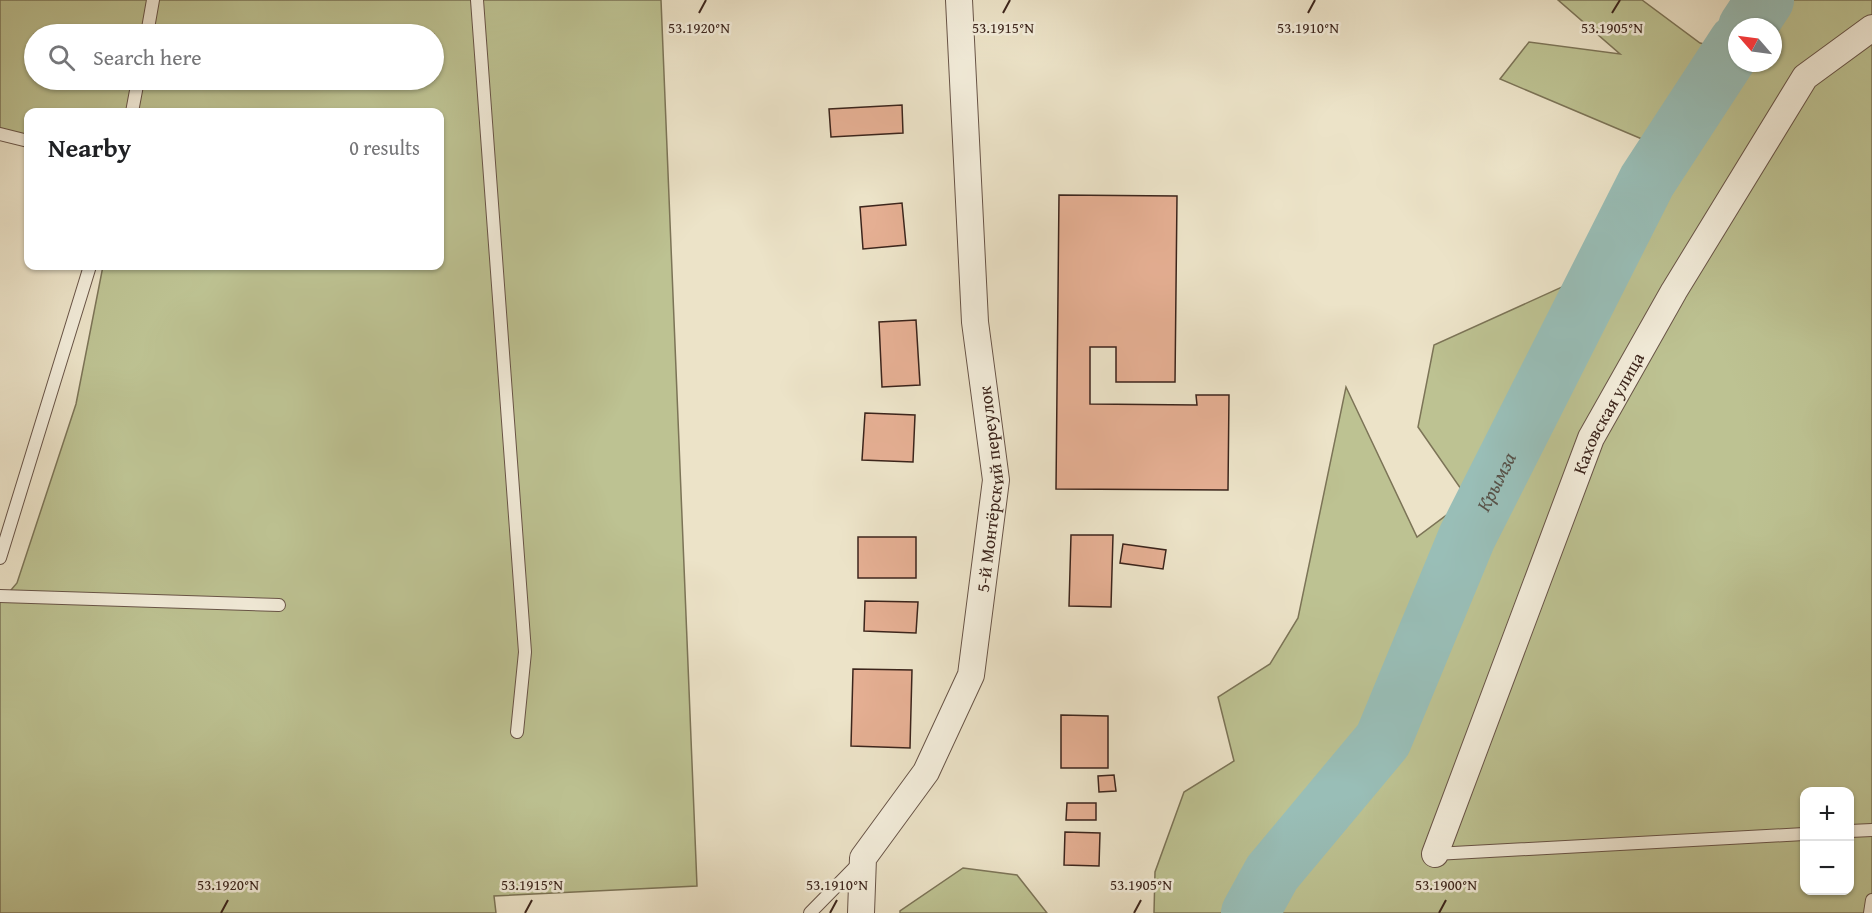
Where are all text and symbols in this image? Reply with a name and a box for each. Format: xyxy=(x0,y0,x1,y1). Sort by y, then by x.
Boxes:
text: 53.1920°N xyxy=(668,17,730,38)
text: 53.1915°N xyxy=(972,17,1034,38)
text: 53.1910°N xyxy=(1277,17,1339,38)
text: 53.1905°N xyxy=(1581,17,1643,38)
north arrow xyxy=(1728,18,1782,72)
search box xyxy=(24,24,444,90)
icon: search xyxy=(45,41,78,74)
text: Search here xyxy=(93,41,202,73)
text: Nearby xyxy=(48,128,131,167)
text: 0 results xyxy=(349,133,420,162)
street label: Каховская улица xyxy=(1565,347,1651,478)
street label: 5-й Монтёрский переулок xyxy=(968,384,1010,594)
water label: Крымза xyxy=(1468,446,1523,516)
map controls xyxy=(1800,787,1854,895)
button: + xyxy=(1800,787,1854,841)
button: − xyxy=(1800,841,1854,895)
text: 53.1920°N xyxy=(197,874,259,895)
text: 53.1915°N xyxy=(501,874,563,895)
text: 53.1910°N xyxy=(806,874,868,895)
text: 53.1905°N xyxy=(1110,874,1172,895)
text: 53.1900°N xyxy=(1415,874,1477,895)

